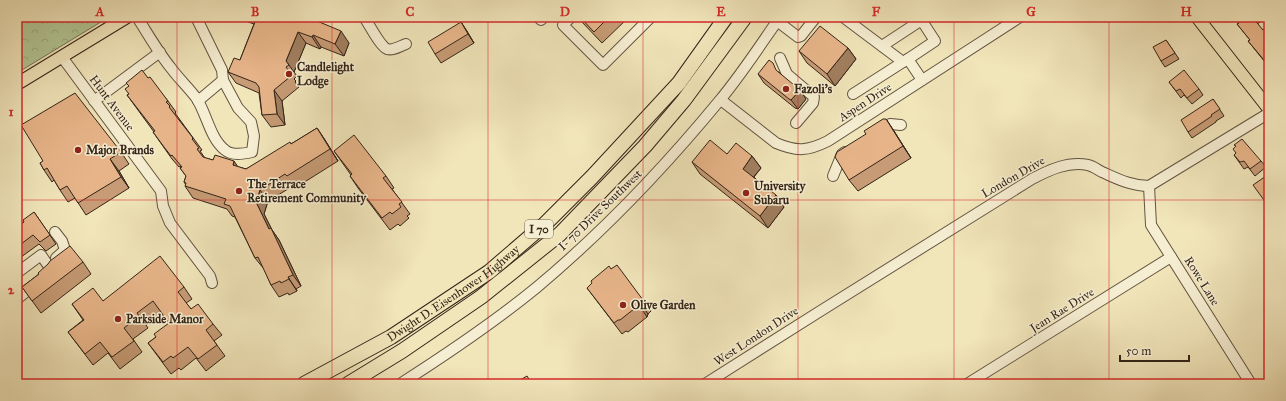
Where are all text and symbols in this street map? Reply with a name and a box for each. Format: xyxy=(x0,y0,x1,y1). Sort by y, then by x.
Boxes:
text: A xyxy=(95,4,105,20)
text: B xyxy=(251,4,260,20)
text: C xyxy=(406,4,415,20)
text: D xyxy=(560,4,570,20)
text: E xyxy=(716,4,726,20)
text: F xyxy=(872,4,881,20)
text: G xyxy=(1026,4,1036,20)
text: H xyxy=(1180,4,1192,20)
place label: Candlelight Lodge xyxy=(297,60,355,89)
marker: Candlelight Lodge xyxy=(284,69,294,79)
street label: Hunt Avenue xyxy=(87,72,137,134)
street label: Aspen Drive xyxy=(835,80,894,125)
place label: Fazoli's xyxy=(794,82,833,96)
marker: Fazoli's xyxy=(781,84,791,94)
text: 1 xyxy=(8,104,14,120)
place label: Major Brands xyxy=(86,143,155,158)
marker: Major Brands xyxy=(73,145,83,155)
street label: London Drive xyxy=(979,153,1047,201)
street label: I- 70 Drive Southwest xyxy=(555,166,645,253)
place label: The Terrace Retirement Community xyxy=(246,177,367,206)
place label: University Subaru xyxy=(754,179,807,207)
marker: The Terrace Retirement Community xyxy=(234,186,244,196)
marker: University Subaru xyxy=(741,188,751,198)
road number: I 70 xyxy=(525,220,553,238)
street label: Dwight D. Eisenhower Highway xyxy=(384,242,523,345)
street label: Rowe Lane xyxy=(1181,254,1223,308)
text: 2 xyxy=(8,282,15,298)
street label: Jean Rae Drive xyxy=(1026,285,1097,337)
place label: Olive Garden xyxy=(631,298,696,312)
marker: Olive Garden xyxy=(618,300,628,310)
street label: West London Drive xyxy=(711,304,801,368)
place label: Parkside Manor xyxy=(126,312,204,326)
marker: Parkside Manor xyxy=(113,314,123,324)
scale bar xyxy=(1120,337,1189,363)
text: 50 m xyxy=(1126,344,1151,358)

